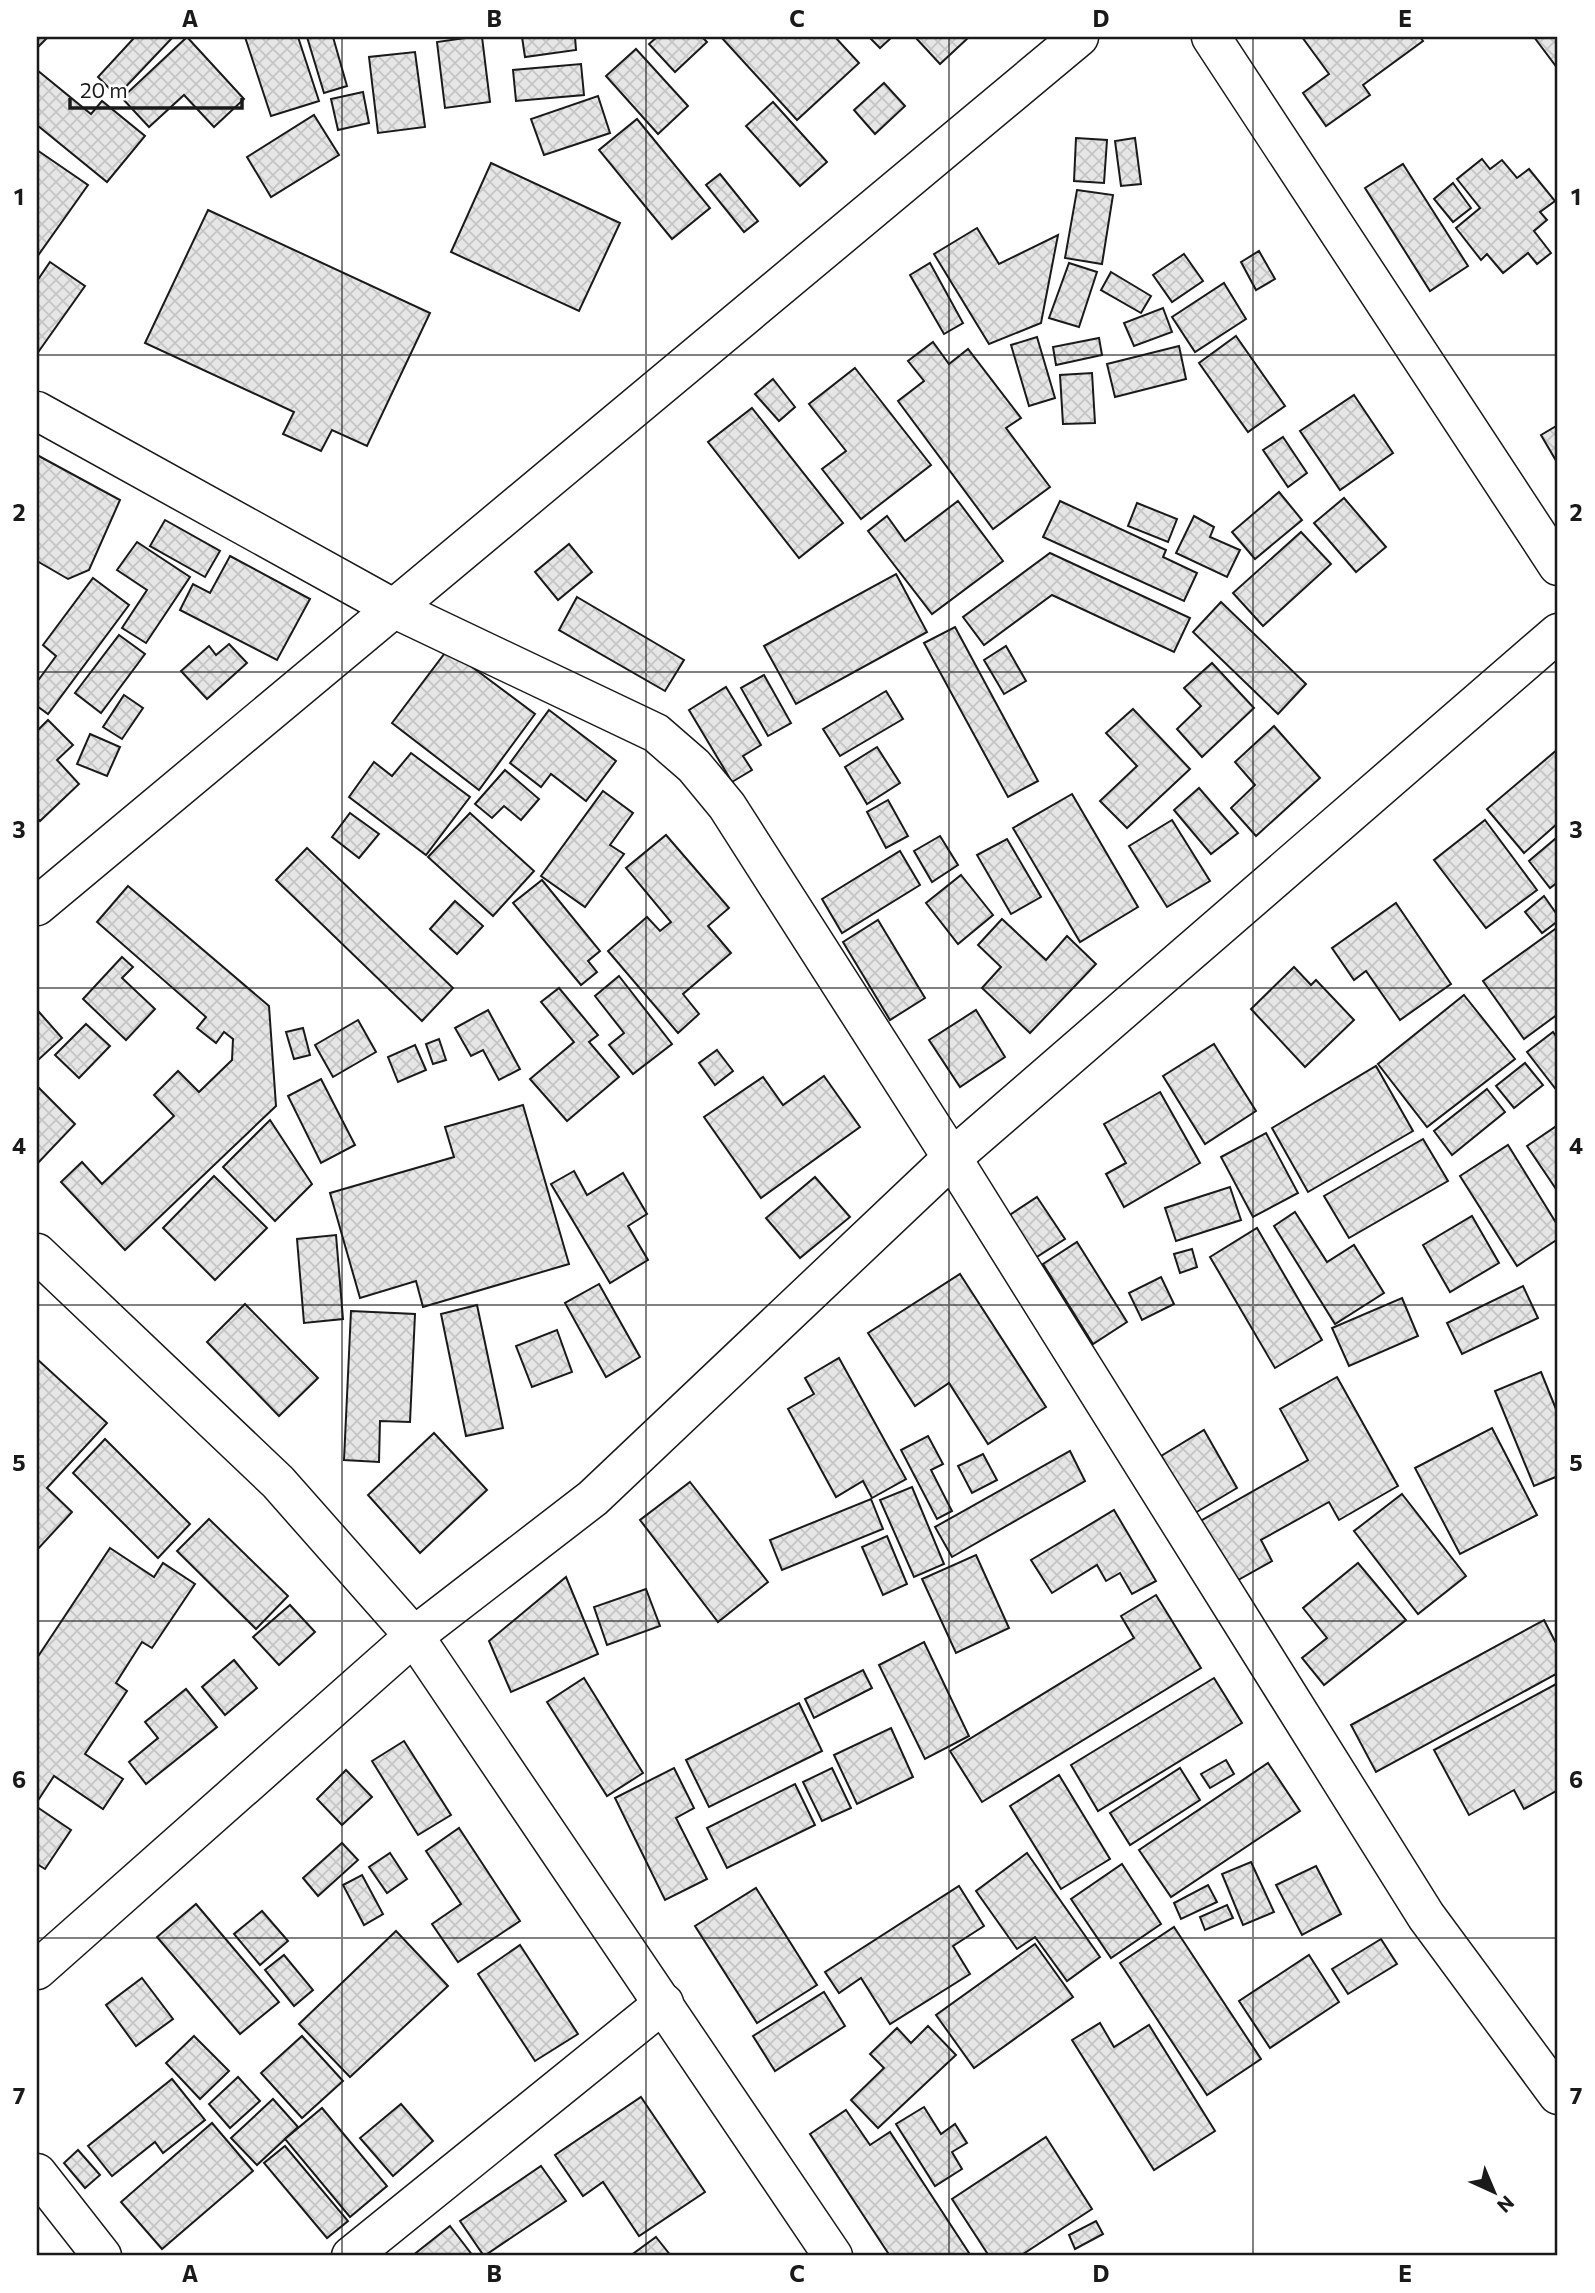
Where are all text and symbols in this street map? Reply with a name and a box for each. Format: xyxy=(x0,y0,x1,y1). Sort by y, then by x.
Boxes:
text: A xyxy=(182,4,199,32)
text: B xyxy=(486,4,502,32)
text: C xyxy=(789,4,805,32)
text: D xyxy=(1093,4,1110,32)
text: E xyxy=(1398,4,1412,32)
scale bar xyxy=(70,66,242,110)
text: 20 m xyxy=(80,77,128,102)
text: 1 xyxy=(14,182,24,210)
text: 1 xyxy=(1571,182,1581,210)
text: 2 xyxy=(12,498,26,526)
text: 2 xyxy=(1569,498,1583,526)
text: 3 xyxy=(12,815,26,843)
text: 3 xyxy=(1569,815,1583,843)
text: 4 xyxy=(12,1131,26,1159)
text: 4 xyxy=(1569,1131,1583,1159)
text: 5 xyxy=(12,1448,26,1476)
text: 5 xyxy=(1569,1448,1583,1476)
text: 6 xyxy=(12,1765,26,1793)
text: 6 xyxy=(1569,1765,1583,1793)
text: 7 xyxy=(13,2081,25,2109)
text: 7 xyxy=(1570,2081,1582,2109)
north arrow xyxy=(1458,2156,1528,2226)
text: N xyxy=(1493,2191,1519,2218)
text: A xyxy=(182,2259,199,2287)
text: B xyxy=(486,2259,502,2287)
text: C xyxy=(789,2259,805,2287)
text: D xyxy=(1093,2259,1110,2287)
text: E xyxy=(1398,2259,1412,2287)

